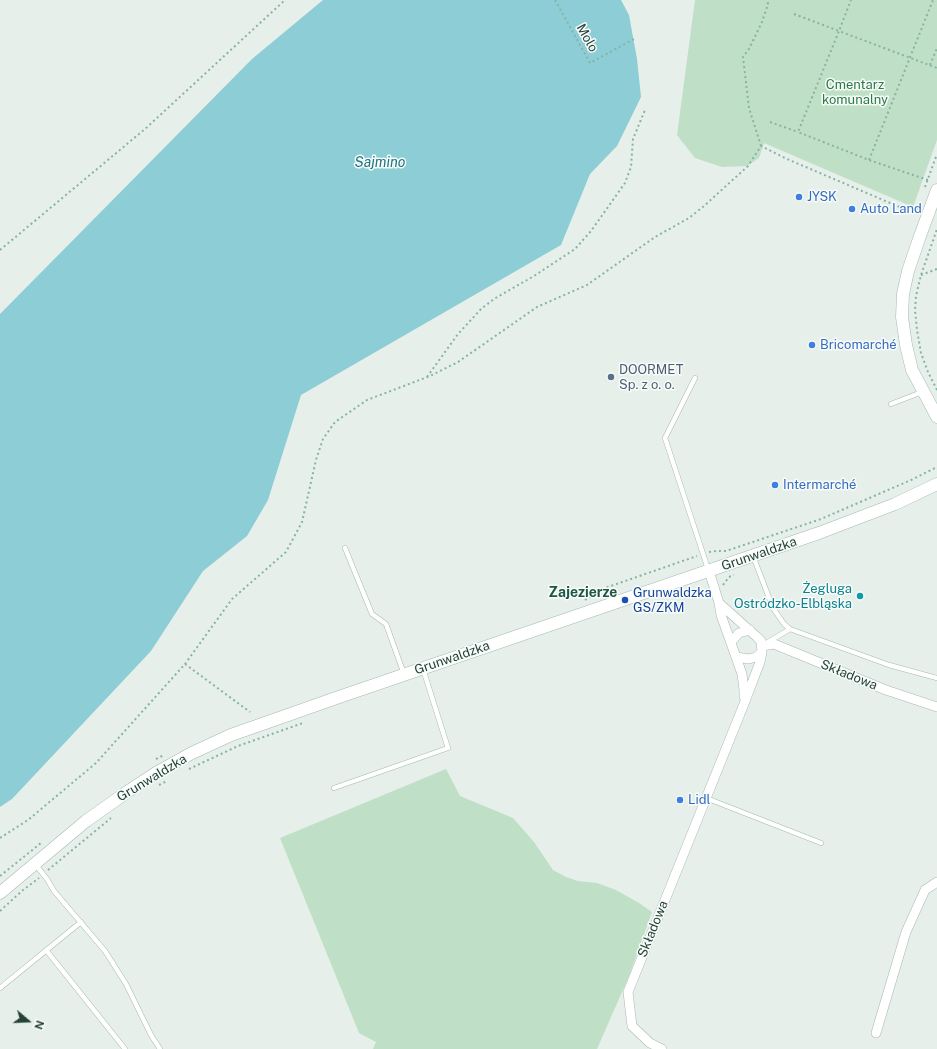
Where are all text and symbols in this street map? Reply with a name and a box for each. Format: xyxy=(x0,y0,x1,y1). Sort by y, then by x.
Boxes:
street label: Molo xyxy=(573,21,601,55)
park label: Cmentarz komunalny xyxy=(822,77,888,108)
water label: Sajmino xyxy=(355,155,405,171)
place label: JYSK xyxy=(807,189,837,205)
marker: JYSK xyxy=(794,192,804,202)
place label: Auto Land xyxy=(860,201,922,217)
marker: Auto Land xyxy=(847,204,857,214)
place label: Bricomarché xyxy=(820,337,897,353)
marker: Bricomarché xyxy=(807,340,817,350)
place label: DOORMET Sp. z o. o. xyxy=(619,362,683,393)
marker: DOORMET Sp. z o. o. xyxy=(606,372,616,382)
place label: Intermarché xyxy=(783,477,856,493)
marker: Intermarché xyxy=(770,480,780,490)
street label: Grunwaldzka xyxy=(719,534,799,574)
place label: Żegluga Ostródzko-Elbląska xyxy=(734,581,852,612)
district label: Zajezierze xyxy=(549,585,617,601)
place label: Grunwaldzka GS/ZKM xyxy=(633,585,712,616)
marker: Żegluga Ostródzko-Elbląska xyxy=(855,591,865,601)
marker: Grunwaldzka GS/ZKM xyxy=(620,595,630,605)
street label: Grunwaldzka xyxy=(412,638,492,678)
street label: Składowa xyxy=(818,657,880,693)
street label: Grunwaldzka xyxy=(114,751,190,805)
place label: Lidl xyxy=(688,792,711,808)
marker: Lidl xyxy=(675,795,685,805)
street label: Składowa xyxy=(635,898,671,960)
north arrow xyxy=(8,1001,48,1041)
text: N xyxy=(32,1019,46,1031)

